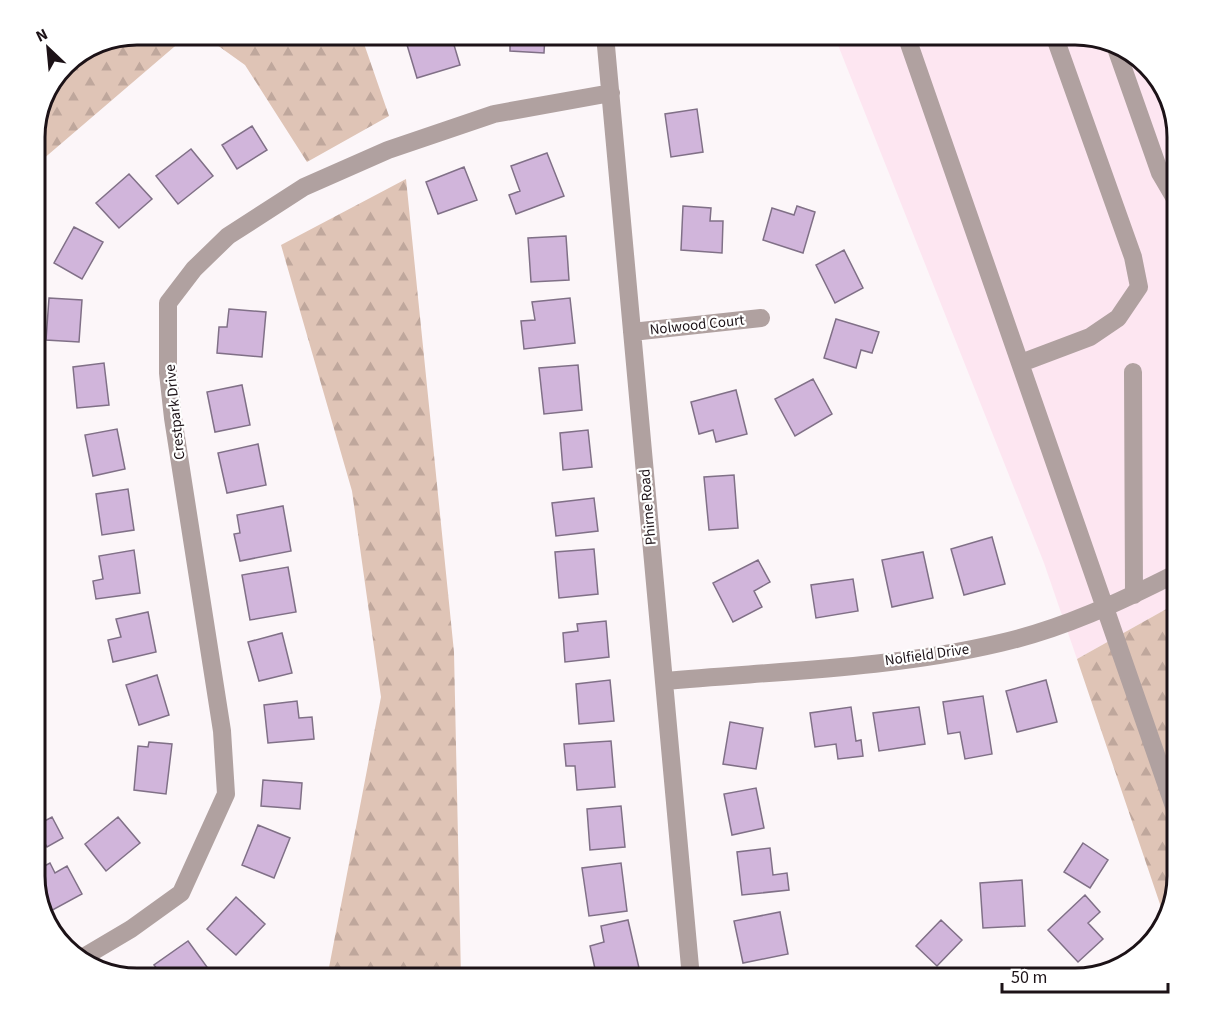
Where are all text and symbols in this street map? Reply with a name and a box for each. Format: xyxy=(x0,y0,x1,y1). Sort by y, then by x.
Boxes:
north arrow xyxy=(18,18,78,78)
text: N xyxy=(32,23,51,48)
street label: Nolwood Court xyxy=(649,310,745,340)
street label: Crestpark Drive xyxy=(160,363,190,461)
street label: Phirne Road xyxy=(634,468,662,546)
street label: Nolfield Drive xyxy=(884,639,970,671)
scale bar xyxy=(1002,956,1168,994)
text: 50 m xyxy=(1011,965,1047,990)

